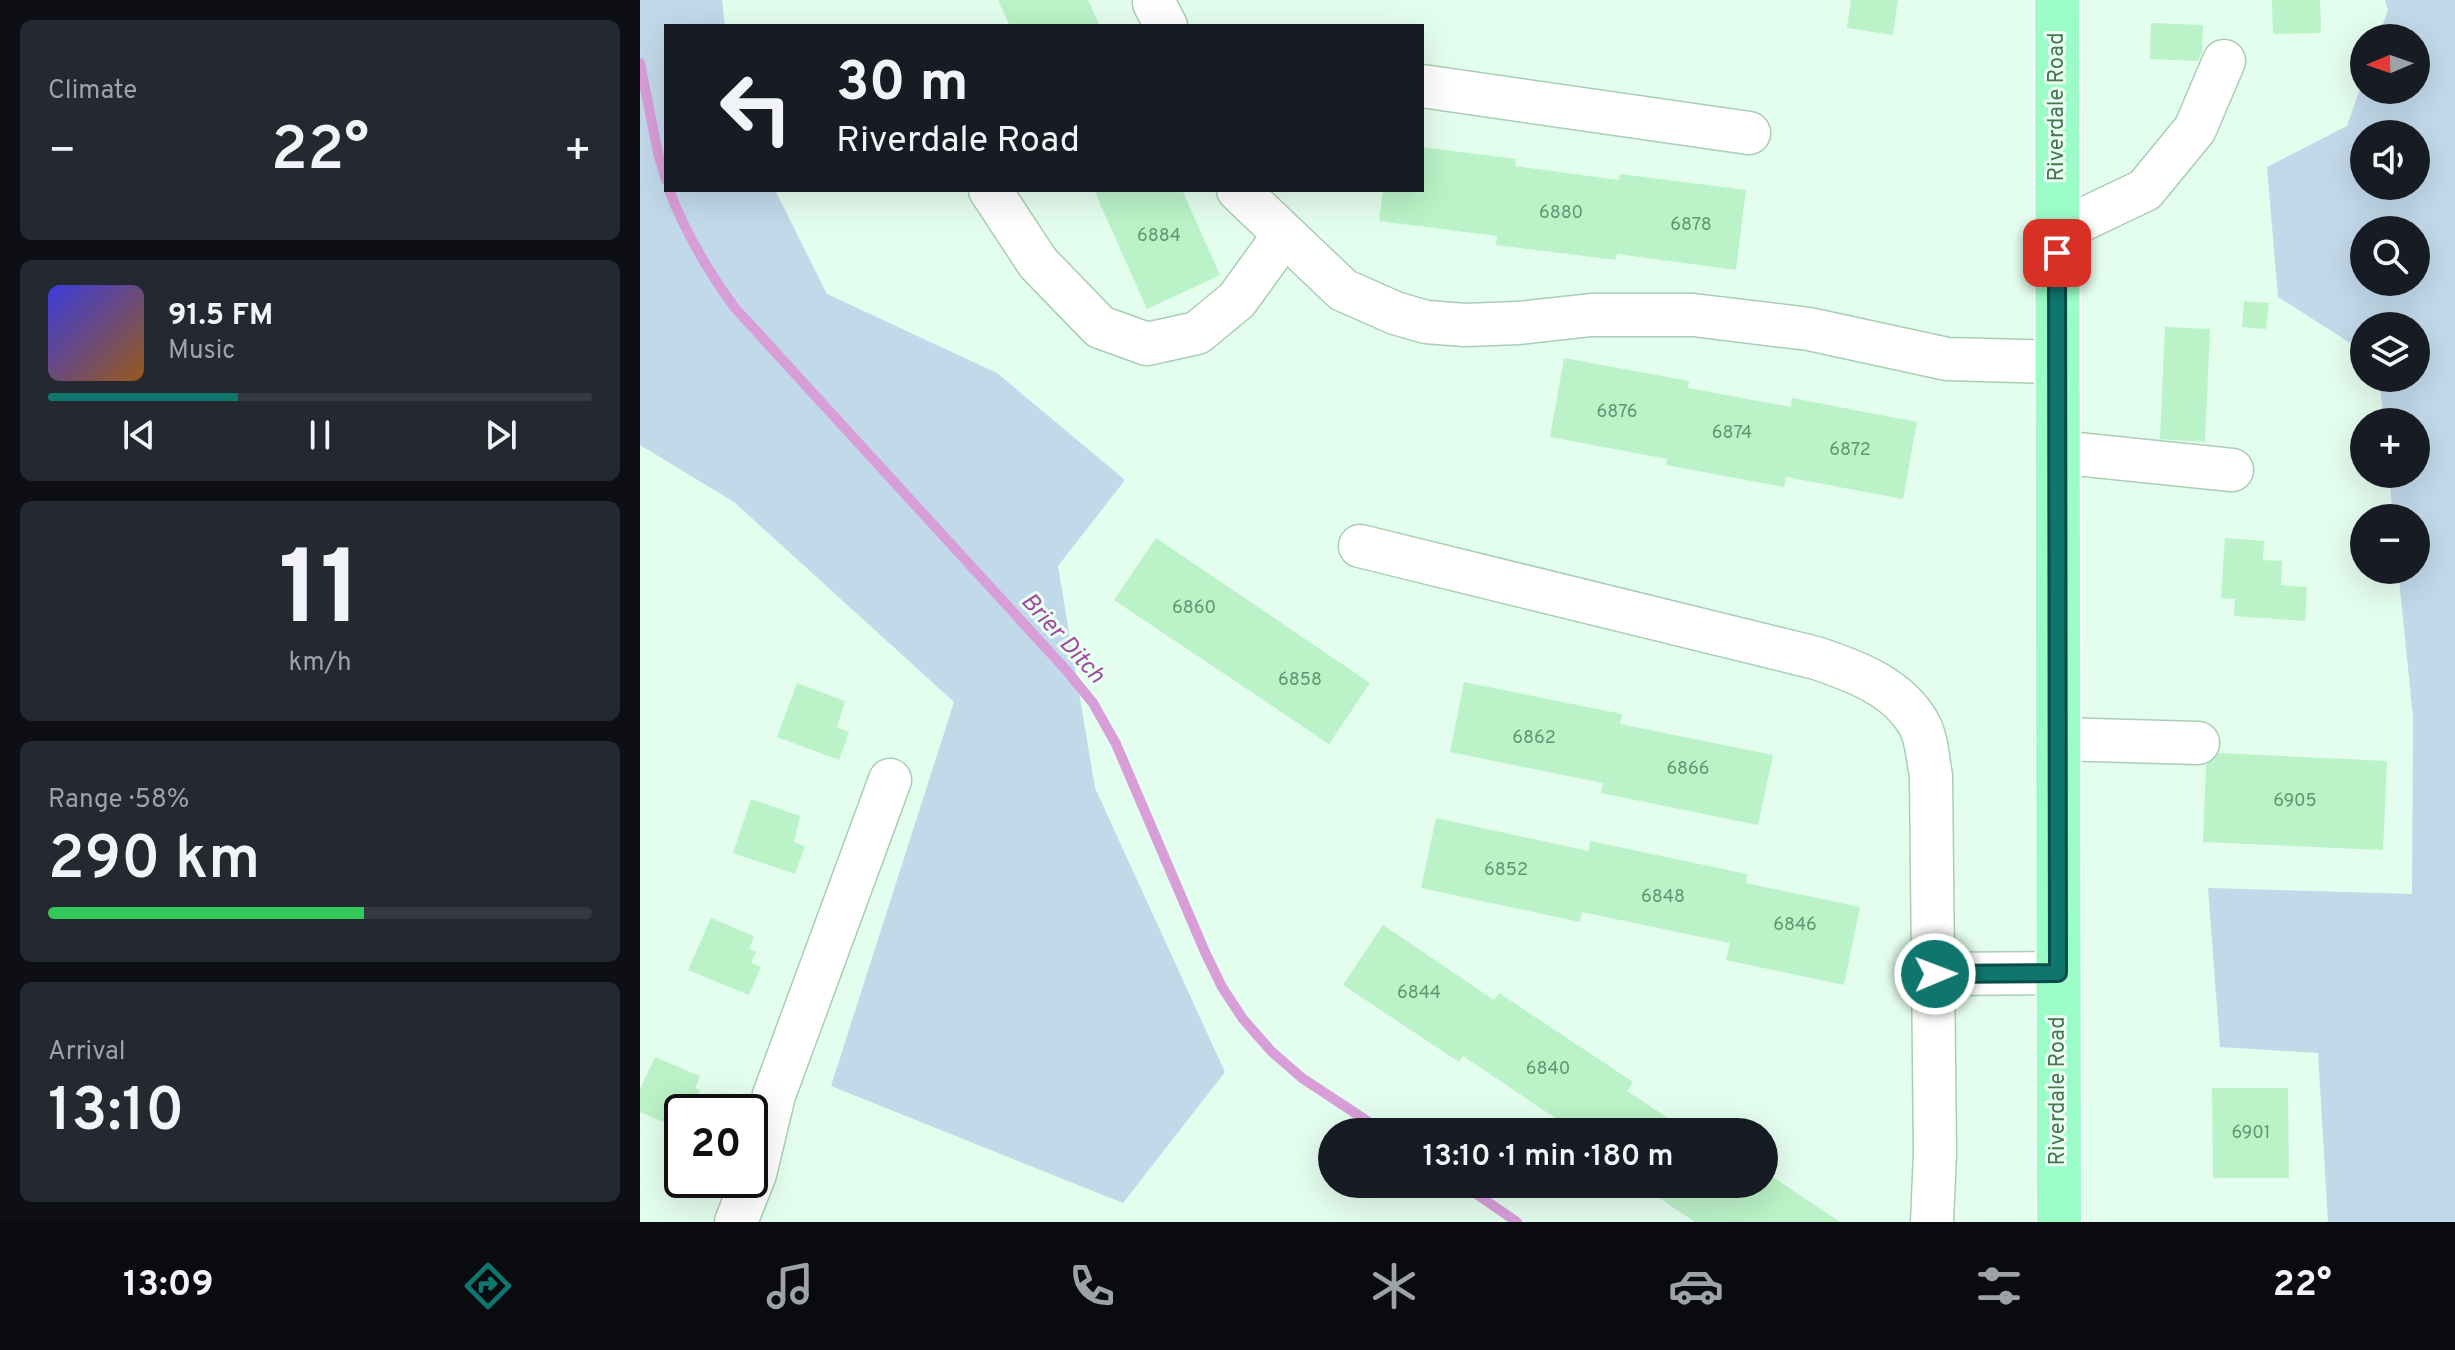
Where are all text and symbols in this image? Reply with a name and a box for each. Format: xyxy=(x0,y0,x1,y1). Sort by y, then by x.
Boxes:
north arrow xyxy=(2350,24,2430,104)
map controls xyxy=(2350,24,2430,584)
street label: Riverdale Road xyxy=(2044,32,2071,182)
text: 30 m xyxy=(836,50,969,120)
icon: left xyxy=(704,56,808,160)
text: Climate xyxy=(48,75,137,108)
text: 22° xyxy=(271,115,369,191)
text: Riverdale Road xyxy=(836,119,1080,165)
button: sound xyxy=(2350,120,2430,200)
text: − xyxy=(48,125,76,181)
text: + xyxy=(564,125,592,181)
house number: 6880 xyxy=(1539,202,1583,225)
house number: 6878 xyxy=(1670,214,1712,237)
button: search xyxy=(2350,216,2430,296)
pin xyxy=(2023,219,2091,287)
house number: 6884 xyxy=(1137,225,1181,248)
icon: arrive xyxy=(2035,231,2079,275)
text: 91.5 FM xyxy=(168,298,273,335)
button: layers xyxy=(2350,312,2430,392)
text: Music xyxy=(168,335,235,368)
house number: 6876 xyxy=(1597,401,1637,424)
button: + xyxy=(2350,408,2430,488)
icon: previous xyxy=(117,413,161,457)
icon: pause xyxy=(298,413,342,457)
icon: next xyxy=(479,413,523,457)
house number: 6874 xyxy=(1712,422,1752,445)
house number: 6872 xyxy=(1829,439,1871,462)
button: − xyxy=(2350,504,2430,584)
text: 11 xyxy=(278,529,362,661)
water label: Brier Ditch xyxy=(1014,587,1110,691)
house number: 6860 xyxy=(1172,597,1216,620)
text: km/h xyxy=(288,647,352,680)
house number: 6858 xyxy=(1278,669,1322,692)
house number: 6862 xyxy=(1512,727,1556,750)
house number: 6866 xyxy=(1666,758,1710,781)
text: Range · 58% xyxy=(48,784,189,817)
house number: 6905 xyxy=(2273,790,2317,813)
text: 290 km xyxy=(48,824,260,900)
house number: 6852 xyxy=(1484,859,1528,882)
house number: 6848 xyxy=(1641,886,1685,909)
house number: 6846 xyxy=(1773,914,1817,937)
position arrow xyxy=(1893,932,1977,1016)
house number: 6844 xyxy=(1397,982,1441,1005)
street label: Riverdale Road xyxy=(2045,1016,2072,1166)
text: Arrival xyxy=(48,1036,126,1069)
house number: 6840 xyxy=(1526,1058,1570,1081)
text: 13:10 xyxy=(48,1076,184,1152)
speed limit sign: 20 xyxy=(664,1094,768,1198)
house number: 6901 xyxy=(2232,1122,2271,1145)
text: 13:10 · 1 min · 180 m xyxy=(1422,1139,1674,1176)
icon: directions xyxy=(460,1258,516,1314)
icon: music xyxy=(762,1258,818,1314)
icon: phone xyxy=(1064,1258,1120,1314)
icon: climate xyxy=(1366,1258,1422,1314)
icon: car xyxy=(1668,1258,1724,1314)
icon: filters xyxy=(1971,1258,2027,1314)
text: 13:09 xyxy=(123,1263,214,1309)
text: 22° xyxy=(2273,1263,2332,1309)

